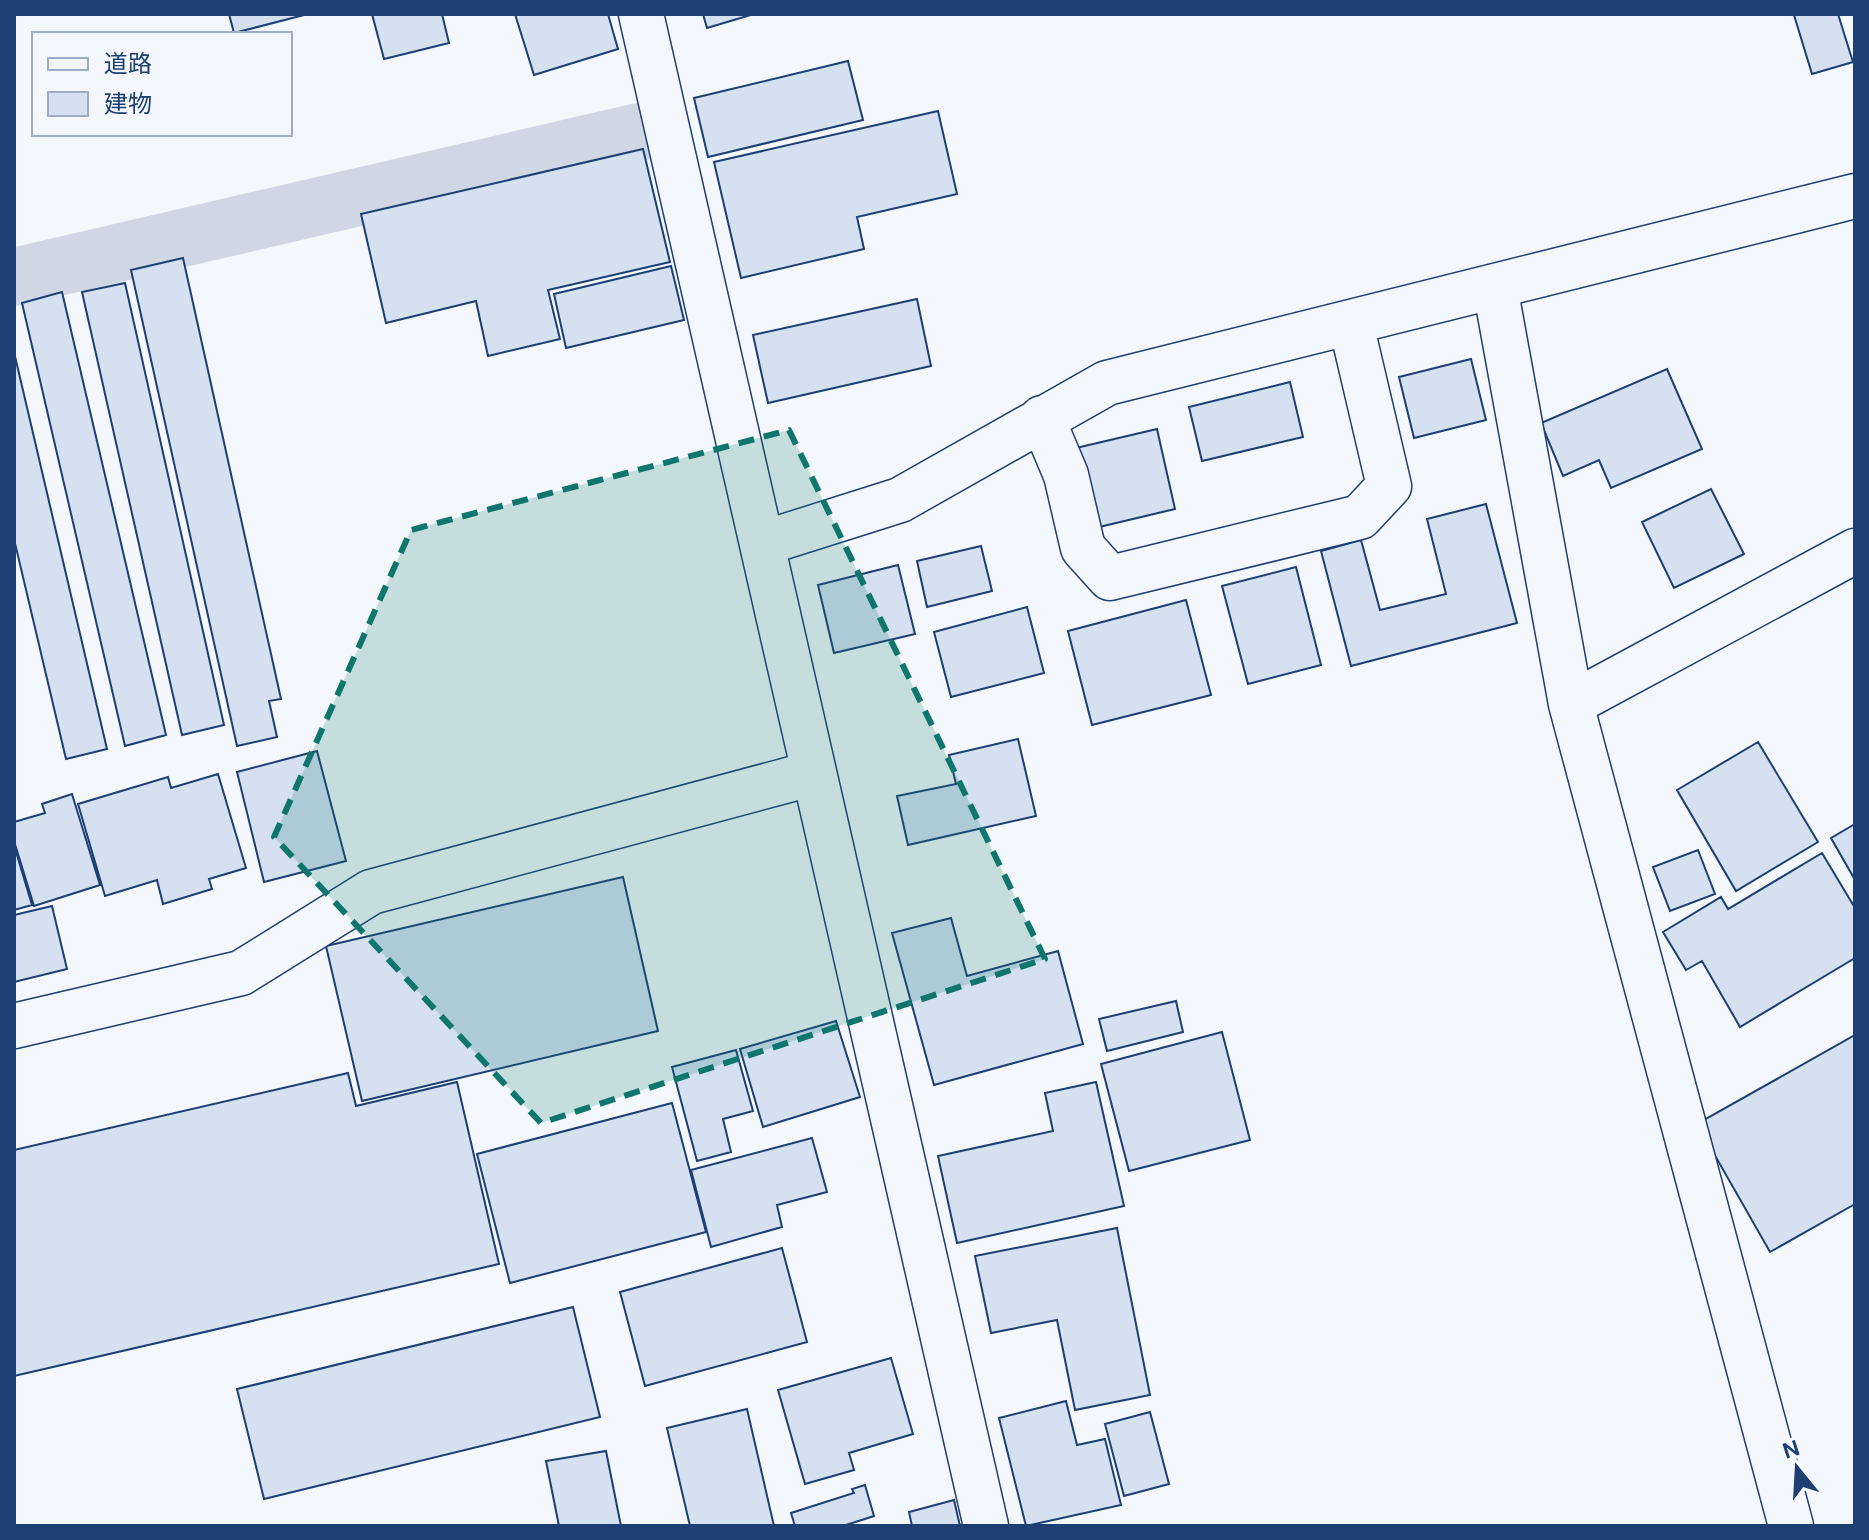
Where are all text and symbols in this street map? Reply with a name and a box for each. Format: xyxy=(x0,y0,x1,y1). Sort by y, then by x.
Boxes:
legend xyxy=(32,32,292,136)
text: 道路 xyxy=(104,48,152,79)
text: 建物 xyxy=(104,88,152,119)
north arrow xyxy=(1757,1428,1837,1508)
text: N xyxy=(1779,1433,1803,1466)

